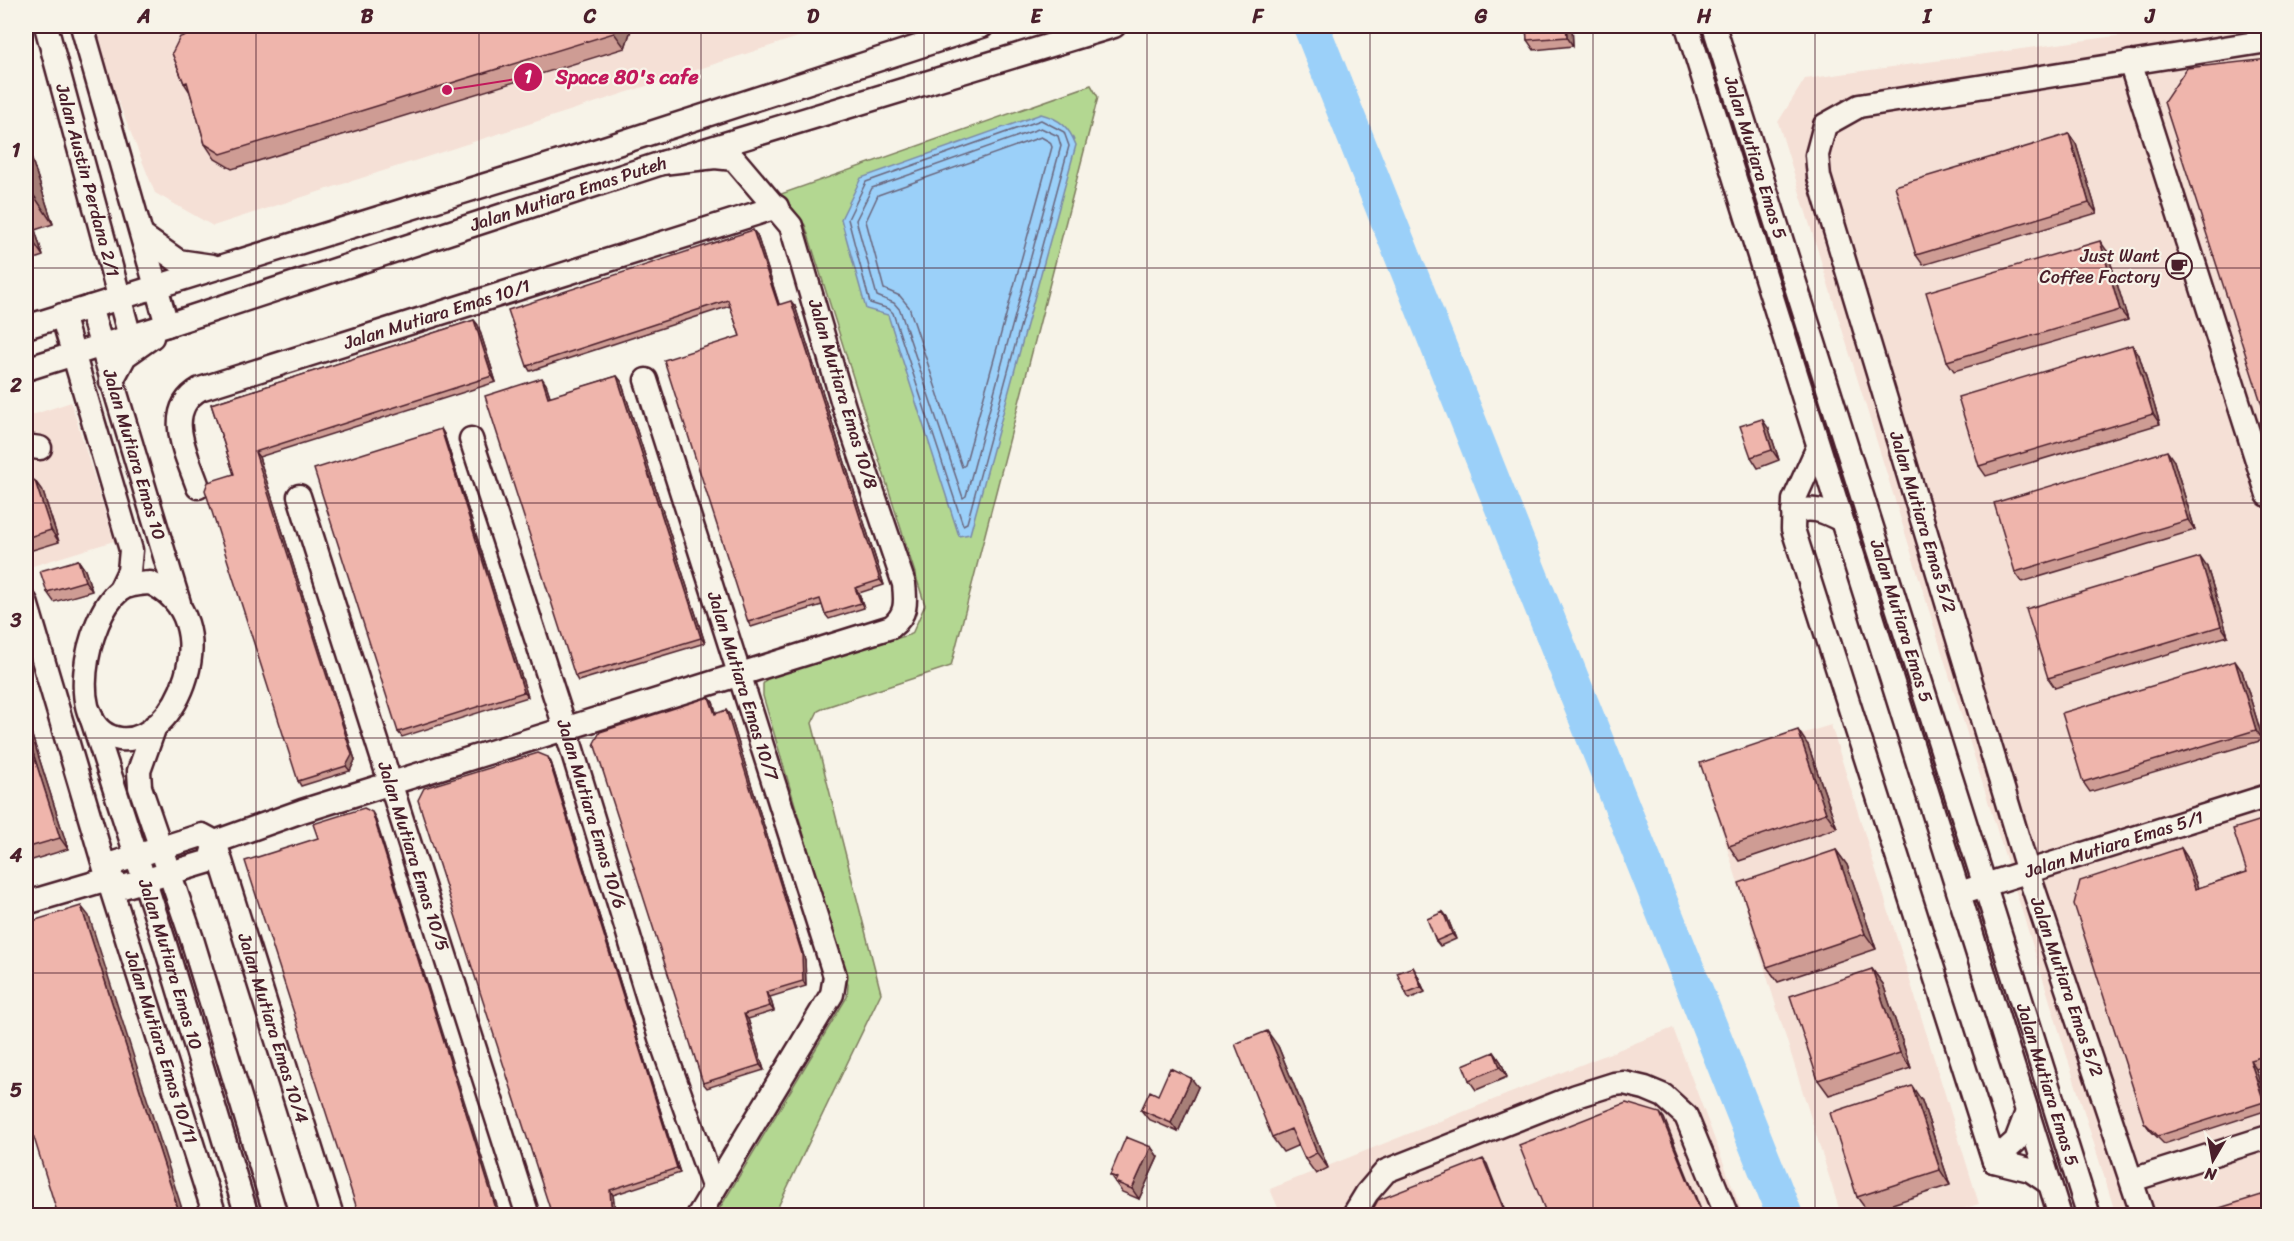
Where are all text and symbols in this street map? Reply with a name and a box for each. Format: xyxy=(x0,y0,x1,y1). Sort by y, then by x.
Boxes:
text: A xyxy=(136,0,151,34)
text: B xyxy=(361,0,374,34)
text: C xyxy=(583,0,597,34)
text: D xyxy=(807,0,820,34)
text: E xyxy=(1030,0,1043,34)
text: F xyxy=(1252,0,1265,34)
text: G xyxy=(1474,0,1488,34)
text: H xyxy=(1696,0,1712,34)
text: I xyxy=(1922,0,1933,34)
text: J xyxy=(2144,0,2156,34)
callout: Space 80's cafe xyxy=(513,58,712,96)
text: Space 80's cafe xyxy=(554,60,699,95)
text: 1 xyxy=(524,61,532,93)
street label: Jalan Mutiara Emas 5 xyxy=(1714,71,1796,243)
street label: Jalan Austin Perdana 2/1 xyxy=(46,79,129,281)
text: 1 xyxy=(12,133,21,168)
street label: Jalan Mutiara Emas Puteh xyxy=(465,147,671,241)
place label: Just Want Coffee Factory xyxy=(2040,240,2161,293)
cafe icon: Just Want Coffee Factory xyxy=(2164,251,2194,281)
street label: Jalan Mutiara Emas 10/1 xyxy=(339,270,535,359)
street label: Jalan Mutiara Emas 10/8 xyxy=(799,294,887,493)
street label: Jalan Mutiara Emas 10 xyxy=(93,364,175,544)
text: 2 xyxy=(9,368,22,403)
street label: Jalan Mutiara Emas 5/2 xyxy=(1880,426,1966,617)
street label: Jalan Mutiara Emas 5 xyxy=(1861,535,1942,707)
street label: Jalan Mutiara Emas 10/7 xyxy=(698,586,789,786)
text: 3 xyxy=(10,603,22,638)
street label: Jalan Mutiara Emas 10/6 xyxy=(547,714,636,913)
street label: Jalan Mutiara Emas 10/5 xyxy=(368,756,459,955)
street label: Jalan Mutiara Emas 5/1 xyxy=(2019,801,2208,888)
text: 4 xyxy=(9,838,23,873)
street label: Jalan Mutiara Emas 10 xyxy=(129,874,212,1054)
street label: Jalan Mutiara Emas 5/2 xyxy=(2021,892,2113,1081)
street label: Jalan Mutiara Emas 10/4 xyxy=(228,928,318,1127)
street label: Jalan Mutiara Emas 10/11 xyxy=(115,945,207,1148)
street label: Jalan Mutiara Emas 5 xyxy=(2007,998,2088,1170)
text: 5 xyxy=(10,1073,22,1108)
north arrow xyxy=(2183,1130,2243,1190)
text: N xyxy=(2202,1159,2219,1190)

